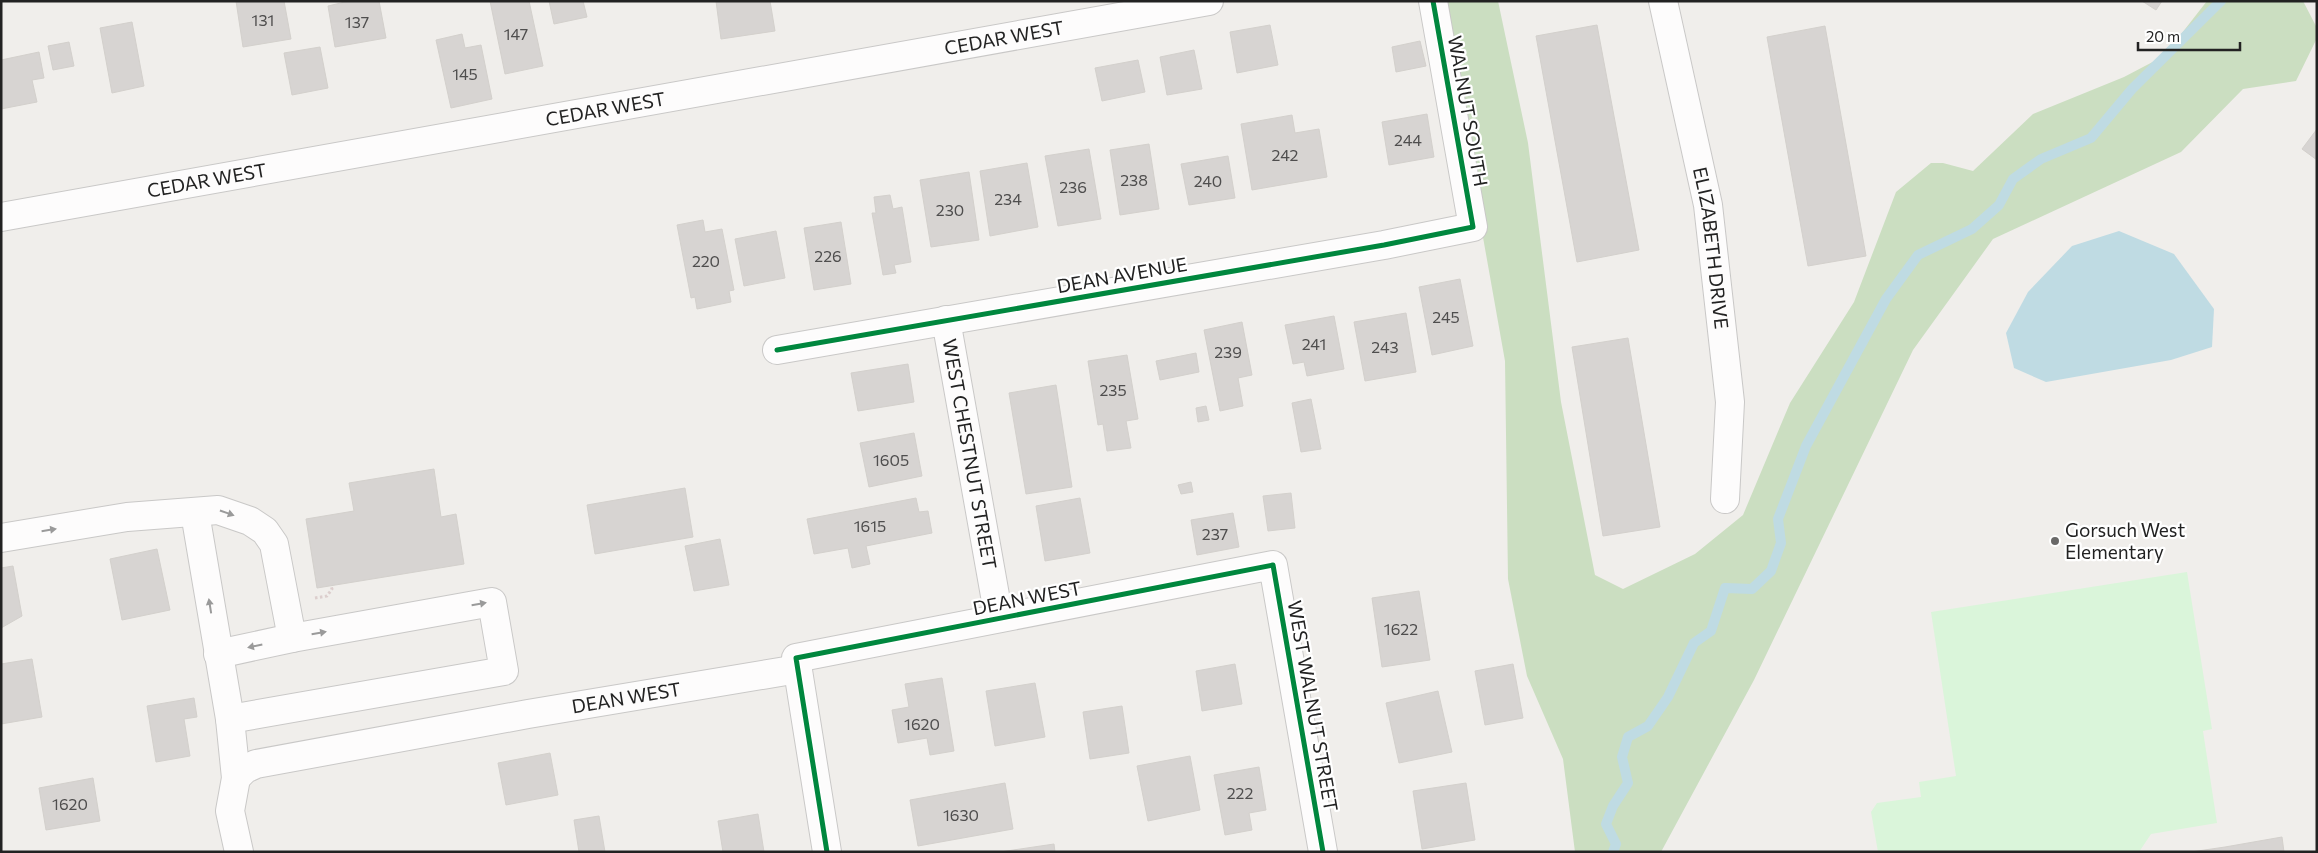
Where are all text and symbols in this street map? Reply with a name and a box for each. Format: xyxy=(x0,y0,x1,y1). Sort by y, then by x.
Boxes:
house number: 131 xyxy=(252,10,274,29)
house number: 137 xyxy=(345,12,369,31)
street label: CEDAR WEST xyxy=(942,15,1066,59)
scale bar xyxy=(2138,20,2240,52)
house number: 147 xyxy=(504,24,528,43)
text: 20 m xyxy=(2146,27,2180,45)
street label: WALNUT SOUTH xyxy=(1444,34,1493,188)
house number: 145 xyxy=(452,64,478,83)
street label: CEDAR WEST xyxy=(544,86,667,130)
house number: 244 xyxy=(1394,130,1422,149)
house number: 242 xyxy=(1272,145,1299,164)
street label: CEDAR WEST xyxy=(145,158,268,202)
street label: ELIZABETH DRIVE xyxy=(1689,165,1734,330)
house number: 238 xyxy=(1120,170,1148,189)
house number: 240 xyxy=(1194,171,1222,190)
house number: 236 xyxy=(1059,177,1087,196)
house number: 234 xyxy=(994,189,1022,208)
house number: 230 xyxy=(936,200,964,219)
house number: 226 xyxy=(814,246,842,265)
house number: 220 xyxy=(692,251,720,270)
street label: DEAN AVENUE xyxy=(1055,252,1189,297)
house number: 245 xyxy=(1432,307,1460,326)
house number: 241 xyxy=(1302,334,1326,353)
street label: WEST CHESTNUT STREET xyxy=(939,337,1002,571)
house number: 243 xyxy=(1371,337,1399,356)
house number: 239 xyxy=(1214,342,1242,361)
house number: 235 xyxy=(1099,380,1127,399)
house number: 1605 xyxy=(873,450,909,469)
one-way arrow xyxy=(220,510,235,517)
house number: 1615 xyxy=(854,516,886,535)
place label: Gorsuch West Elementary xyxy=(2065,518,2185,563)
house number: 237 xyxy=(1202,524,1228,543)
one-way arrow xyxy=(42,525,58,533)
marker: Gorsuch West Elementary xyxy=(2049,535,2061,547)
street label: DEAN WEST xyxy=(971,576,1083,619)
one-way arrow xyxy=(206,597,214,613)
street label: WEST WALNUT STREET xyxy=(1284,599,1343,813)
one-way arrow xyxy=(471,600,487,608)
house number: 1622 xyxy=(1384,619,1418,638)
one-way arrow xyxy=(311,628,327,636)
one-way arrow xyxy=(247,642,263,650)
street label: DEAN WEST xyxy=(570,677,682,718)
house number: 1620 xyxy=(904,714,940,733)
house number: 222 xyxy=(1227,783,1253,802)
house number: 1620 xyxy=(52,794,88,813)
house number: 1630 xyxy=(943,805,979,824)

